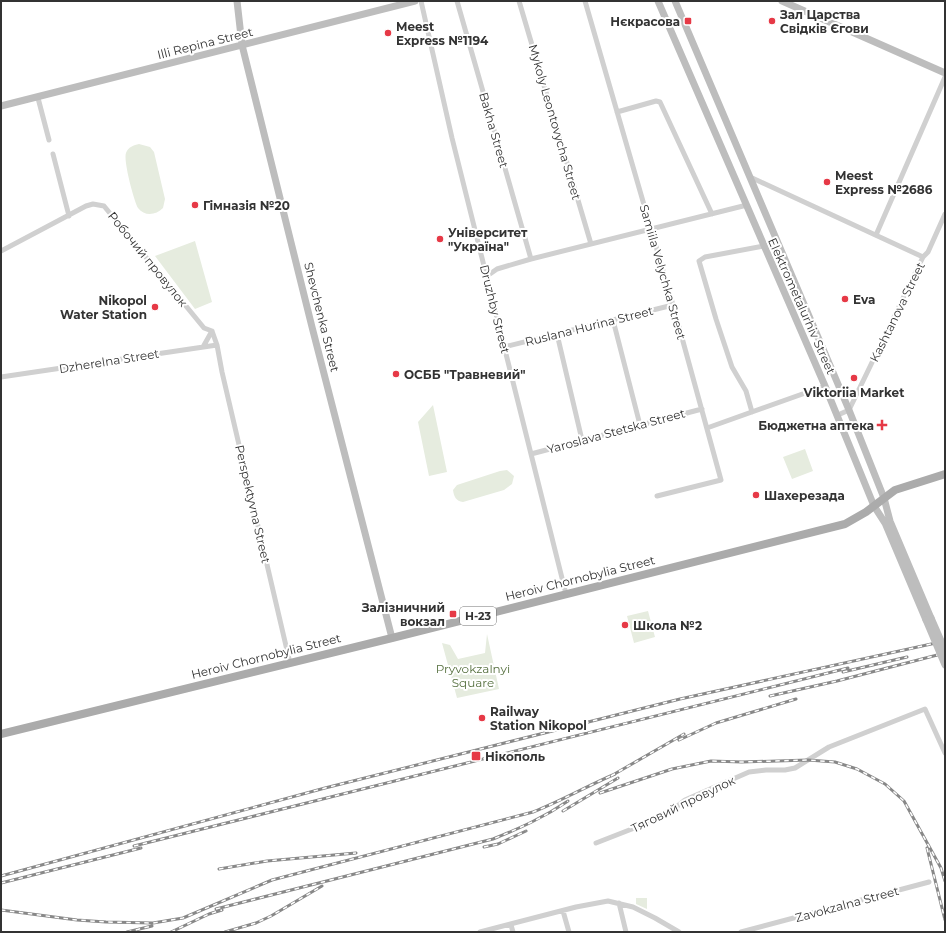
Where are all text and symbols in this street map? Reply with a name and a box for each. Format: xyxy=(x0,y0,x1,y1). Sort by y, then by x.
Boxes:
place label: Зал Царства Свідків Єгови xyxy=(779,7,869,36)
place label: Нєкрасова xyxy=(610,14,680,29)
marker: Нєкрасова xyxy=(683,16,693,26)
marker: Зал Царства Свідків Єгови xyxy=(767,16,777,26)
place label: Meest Express №1194 xyxy=(396,19,489,48)
street label: Illi Repina Street xyxy=(155,24,255,62)
marker: Meest Express №1194 xyxy=(383,28,393,38)
street label: Mykoly Leontovycha Street xyxy=(526,42,584,202)
street label: Bakha Street xyxy=(476,90,512,170)
place label: Meest Express №2686 xyxy=(835,168,933,197)
marker: Meest Express №2686 xyxy=(822,177,832,187)
place label: Гімназія №20 xyxy=(203,198,290,213)
marker: Гімназія №20 xyxy=(190,200,200,210)
street label: Samiila Velychka Street xyxy=(637,203,690,341)
street label: Робочий провулок xyxy=(105,208,191,310)
place label: Університет "Україна" xyxy=(448,225,528,254)
marker: Університет "Україна" xyxy=(435,234,445,244)
street label: Elektrometalurhiv Street xyxy=(765,235,839,377)
street label: Kashtanova Street xyxy=(866,259,928,364)
street label: Shevchenka Street xyxy=(301,261,343,374)
street label: Druzhby Street xyxy=(477,263,513,355)
place label: Eva xyxy=(853,292,875,307)
place label: Nikopol Water Station xyxy=(60,293,147,322)
marker: Eva xyxy=(840,294,850,304)
marker: Nikopol Water Station xyxy=(150,302,160,312)
street label: Ruslana Hurina Street xyxy=(523,303,655,349)
street label: Dzherelna Street xyxy=(58,346,160,376)
place label: ОСББ "Травневий" xyxy=(404,367,526,382)
marker: ОСББ "Травневий" xyxy=(391,369,401,379)
marker: Viktoriia Market xyxy=(849,373,859,383)
place label: Viktoriia Market xyxy=(803,385,905,400)
street label: Yaroslava Stetska Street xyxy=(545,405,687,457)
place label: Бюджетна аптека xyxy=(758,418,874,433)
marker: Бюджетна аптека xyxy=(877,420,887,430)
street label: Perspektyvna Street xyxy=(232,443,274,565)
place label: Шахерезада xyxy=(764,488,845,503)
marker: Шахерезада xyxy=(751,490,761,500)
street label: Heroiv Chornobylia Street xyxy=(503,552,657,604)
place label: Залізничний вокзал xyxy=(361,600,445,629)
road number: Н-23 xyxy=(460,607,496,625)
marker: Залізничний вокзал xyxy=(448,609,458,619)
place label: Школа №2 xyxy=(633,618,702,633)
marker: Школа №2 xyxy=(620,620,630,630)
street label: Heroiv Chornobylia Street xyxy=(189,630,343,682)
park label: Pryvokzalnyi Square xyxy=(436,661,510,690)
place label: Railway Station Nikopol xyxy=(490,704,587,733)
marker: Railway Station Nikopol xyxy=(477,713,487,723)
place label: Нікополь xyxy=(485,749,545,764)
marker: Нікополь xyxy=(470,750,482,762)
street label: Тяговий провулок xyxy=(629,772,737,836)
street label: Zavokzalna Street xyxy=(794,883,901,925)

